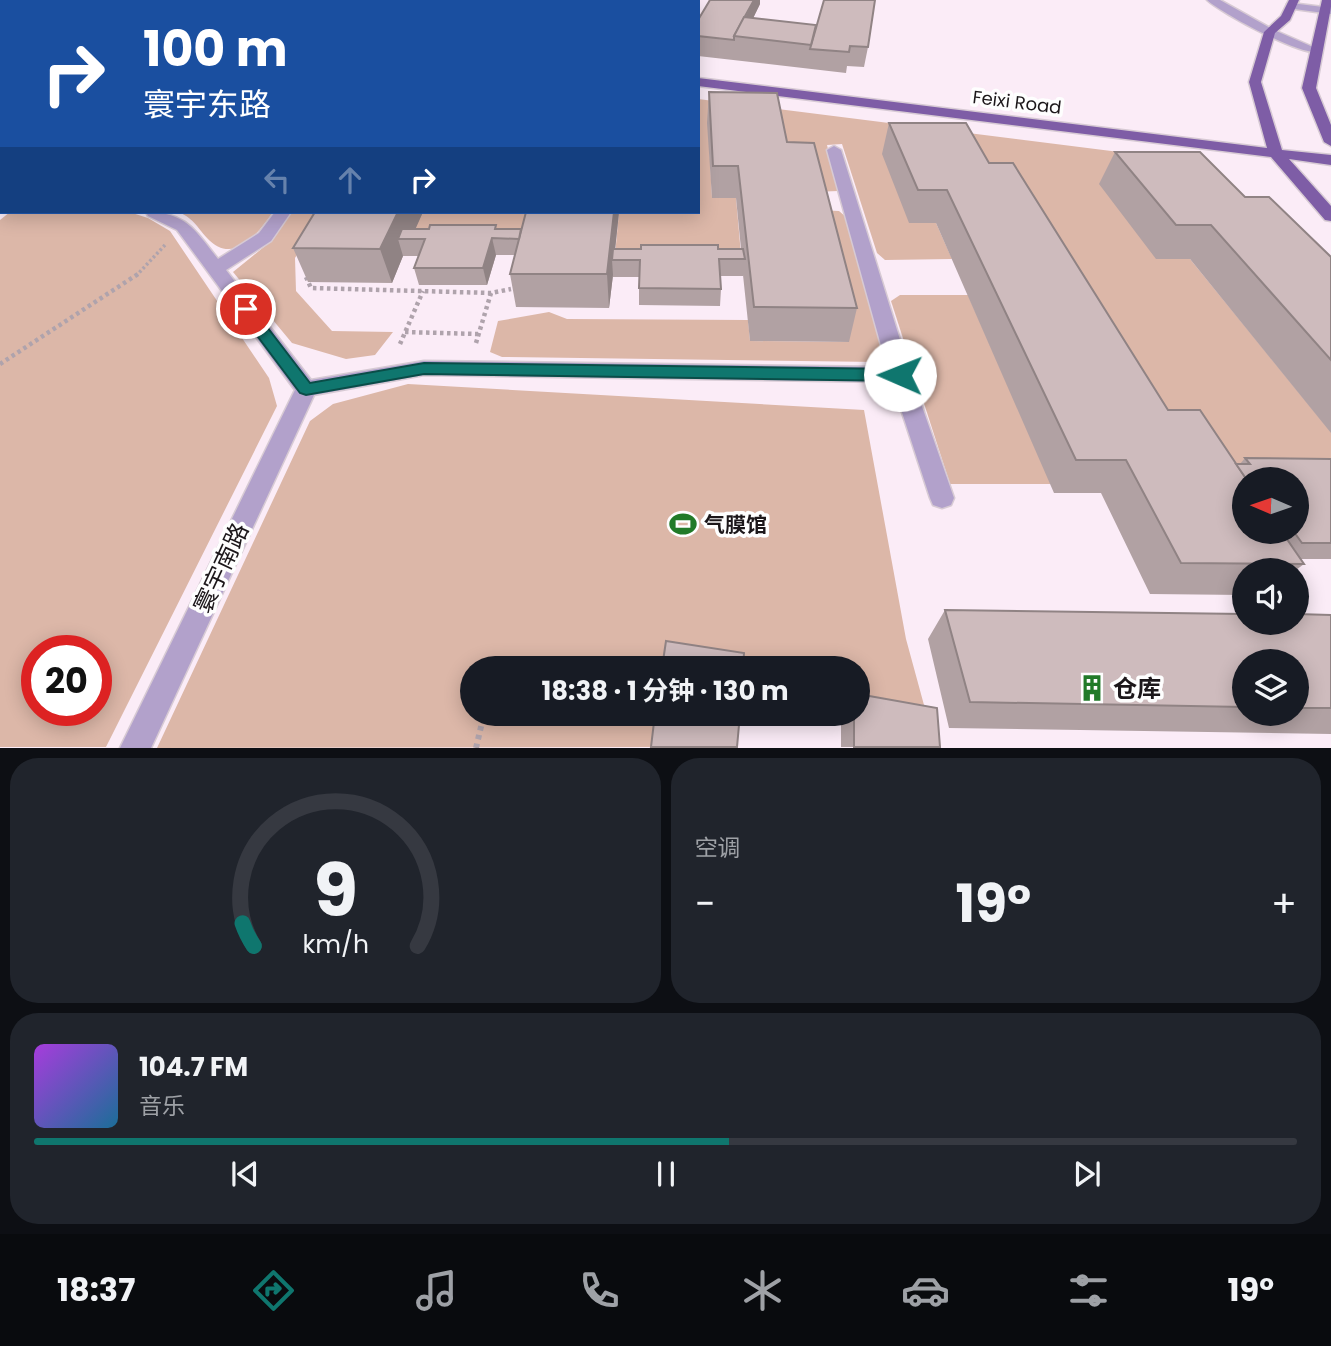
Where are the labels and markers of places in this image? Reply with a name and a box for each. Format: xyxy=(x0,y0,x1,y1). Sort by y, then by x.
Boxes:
pin xyxy=(216,279,276,339)
sports icon: 气膜馆 xyxy=(668,509,698,539)
place label: 气膜馆 xyxy=(704,510,767,539)
place label: 仓库 xyxy=(1113,672,1161,705)
building icon: 仓库 xyxy=(1077,673,1107,703)

